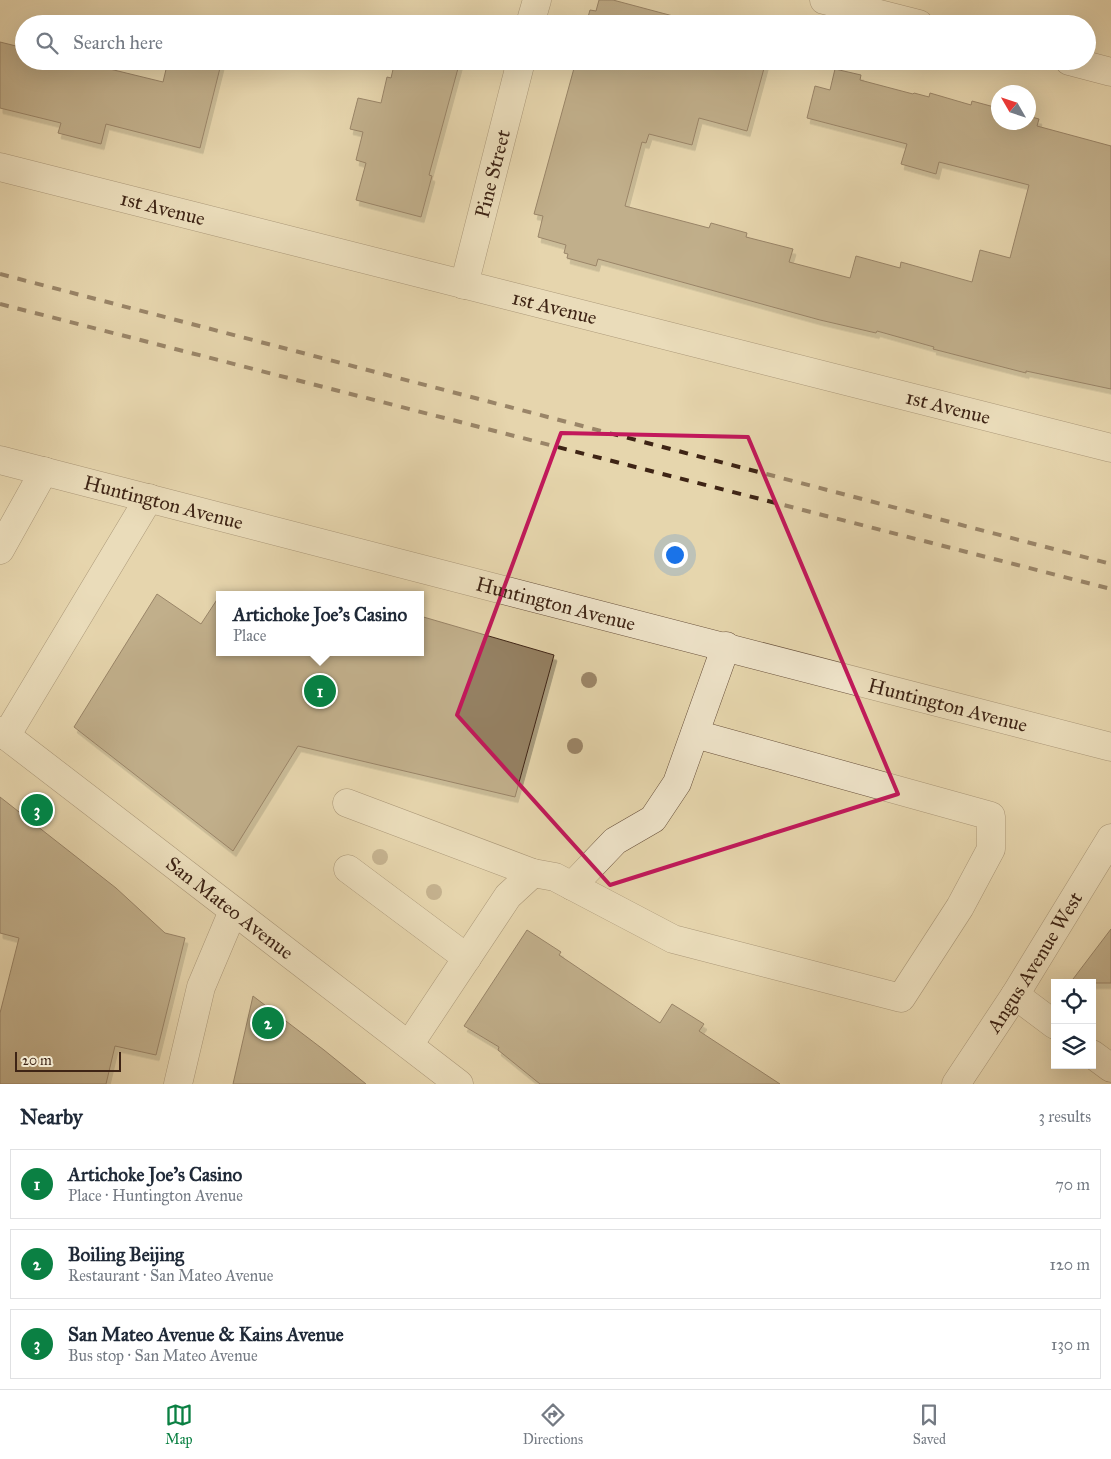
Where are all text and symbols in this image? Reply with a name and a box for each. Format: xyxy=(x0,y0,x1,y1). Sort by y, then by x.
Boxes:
search box xyxy=(15,15,1096,70)
icon: search xyxy=(33,29,61,57)
text: Search here xyxy=(73,31,163,54)
north arrow xyxy=(991,85,1036,130)
street label: Pine Street xyxy=(470,127,515,220)
street label: 1st Avenue xyxy=(118,186,208,230)
street label: 1st Avenue xyxy=(510,285,600,330)
street label: 1st Avenue xyxy=(903,385,993,429)
street label: Huntington Avenue xyxy=(81,470,246,534)
your location xyxy=(662,542,688,568)
street label: Huntington Avenue xyxy=(473,571,638,636)
popup xyxy=(216,591,424,656)
text: Artichoke Joe's Casino xyxy=(233,603,407,626)
text: Place xyxy=(233,626,267,645)
pin: 1 xyxy=(304,672,336,710)
street label: Huntington Avenue xyxy=(866,673,1030,737)
pin: 3 xyxy=(21,791,53,829)
street label: San Mateo Avenue xyxy=(161,851,298,964)
street label: Angus Avenue West xyxy=(981,887,1087,1038)
map controls xyxy=(1051,979,1096,1069)
button: locate xyxy=(1051,979,1096,1024)
pin: 2 xyxy=(252,1004,284,1042)
button: layers xyxy=(1051,1024,1096,1069)
scale bar xyxy=(15,1049,121,1072)
text: 20 m xyxy=(22,1052,52,1069)
text: Nearby xyxy=(20,1104,83,1130)
text: 3 results xyxy=(1038,1107,1091,1126)
text: Artichoke Joe's Casino xyxy=(68,1163,242,1186)
text: 1 xyxy=(34,1175,40,1194)
text: 70 m xyxy=(1055,1175,1090,1194)
text: Place · Huntington Avenue xyxy=(68,1186,243,1205)
text: Boiling Beijing xyxy=(68,1243,184,1266)
text: 2 xyxy=(33,1255,41,1274)
text: 120 m xyxy=(1050,1255,1090,1274)
text: Restaurant · San Mateo Avenue xyxy=(68,1266,273,1285)
text: San Mateo Avenue & Kains Avenue xyxy=(68,1323,344,1346)
text: 3 xyxy=(34,1335,40,1354)
text: 130 m xyxy=(1051,1335,1090,1354)
text: Bus stop · San Mateo Avenue xyxy=(68,1346,258,1365)
tab: Map xyxy=(165,1401,193,1448)
tab: Directions xyxy=(523,1401,583,1448)
tab: Saved xyxy=(913,1401,946,1448)

